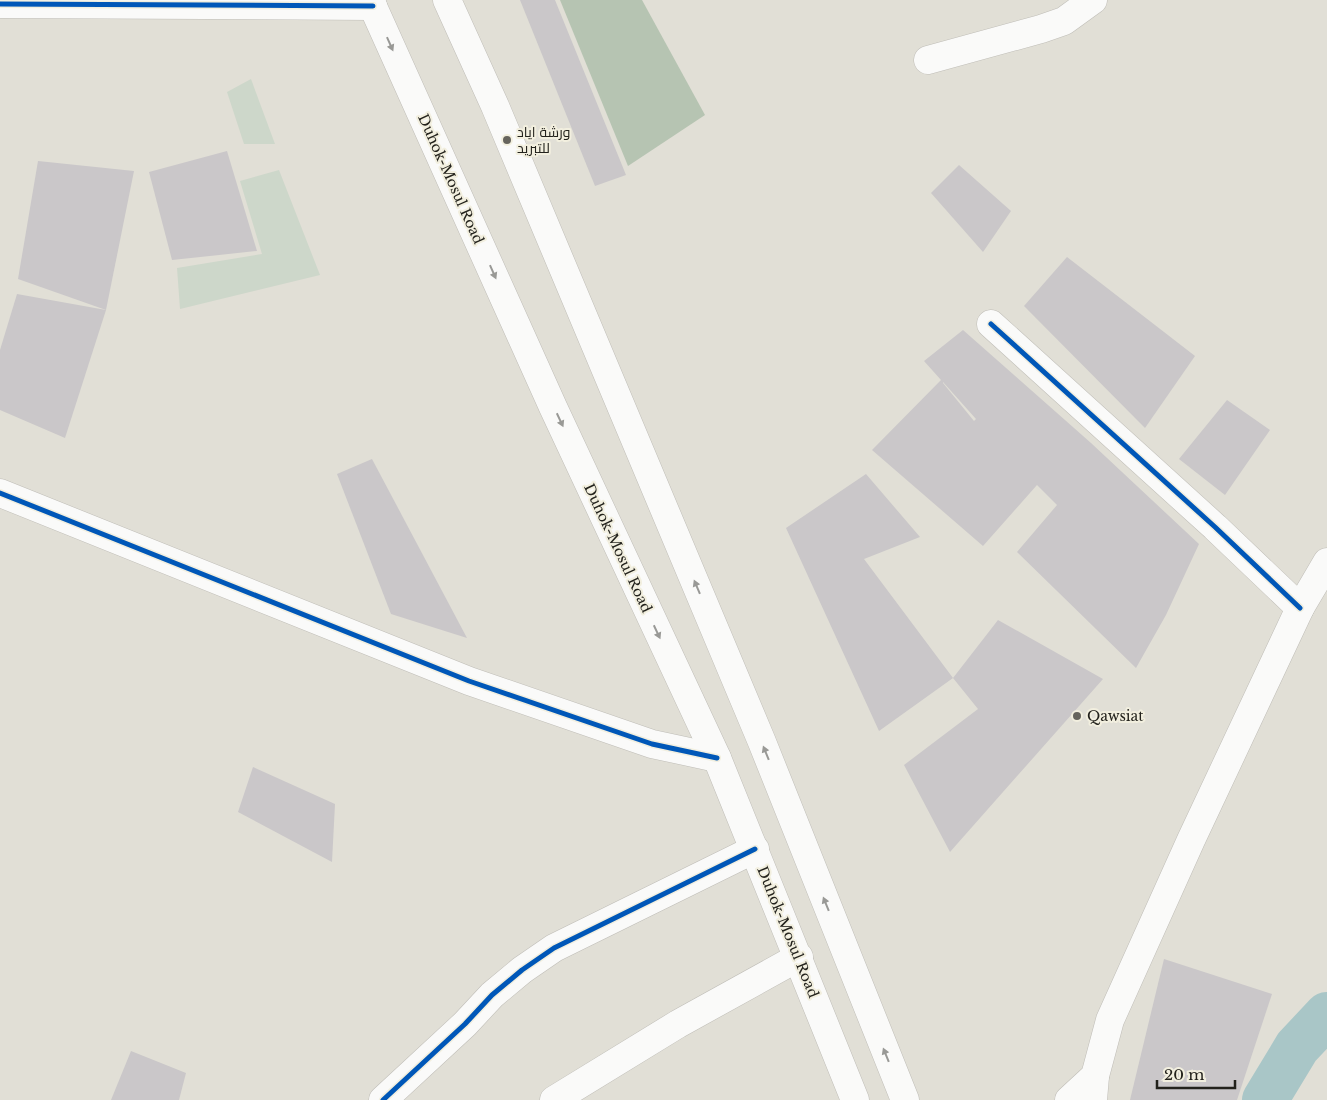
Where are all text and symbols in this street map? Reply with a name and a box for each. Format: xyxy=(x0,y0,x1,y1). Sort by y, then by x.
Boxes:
one-way arrow xyxy=(386,37,394,51)
street label: Duhok-Mosul Road xyxy=(414,111,488,247)
place label: ورشة اياد للتبريد xyxy=(517,123,570,157)
marker: ورشة اياد للتبريد xyxy=(501,134,513,146)
one-way arrow xyxy=(489,265,497,279)
one-way arrow xyxy=(556,413,564,427)
street label: Duhok-Mosul Road xyxy=(580,481,656,616)
one-way arrow xyxy=(692,580,700,594)
one-way arrow xyxy=(653,625,661,639)
place label: Qawsiat xyxy=(1087,707,1144,725)
marker: Qawsiat xyxy=(1071,710,1083,722)
one-way arrow xyxy=(762,746,770,760)
street label: Duhok-Mosul Road xyxy=(753,863,823,1001)
one-way arrow xyxy=(822,896,830,911)
one-way arrow xyxy=(882,1047,890,1062)
scale bar xyxy=(1157,1058,1234,1090)
text: 20 m xyxy=(1164,1065,1204,1084)

